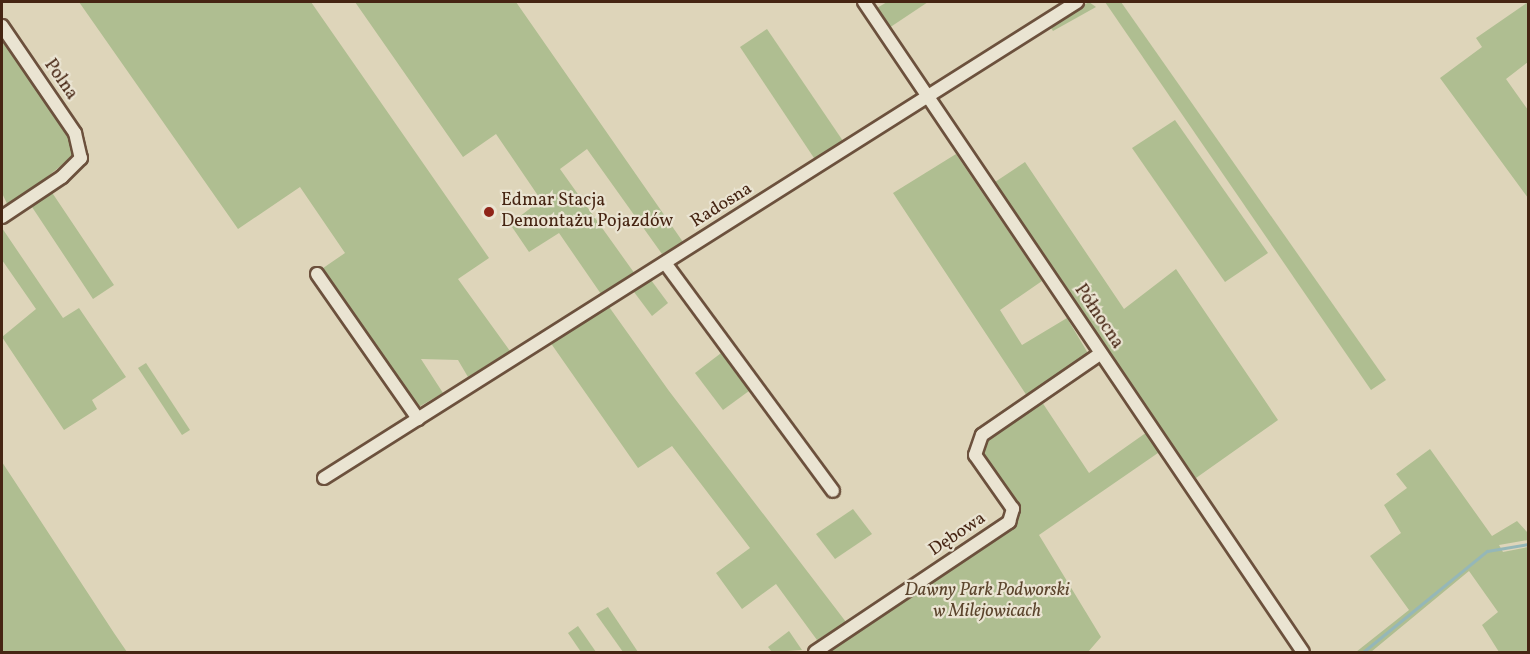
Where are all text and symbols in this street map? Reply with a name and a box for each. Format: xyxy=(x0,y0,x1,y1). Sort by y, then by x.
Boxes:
street label: Polna xyxy=(38,56,82,104)
street label: Radosna xyxy=(687,179,757,233)
place label: Edmar Stacja Demontażu Pojazdów xyxy=(501,191,673,234)
marker: Edmar Stacja Demontażu Pojazdów xyxy=(482,205,496,219)
street label: Północna xyxy=(1069,281,1127,353)
street label: Dębowa xyxy=(926,508,990,562)
park label: Dawny Park Podworski w Milejowicach xyxy=(904,581,1070,624)

